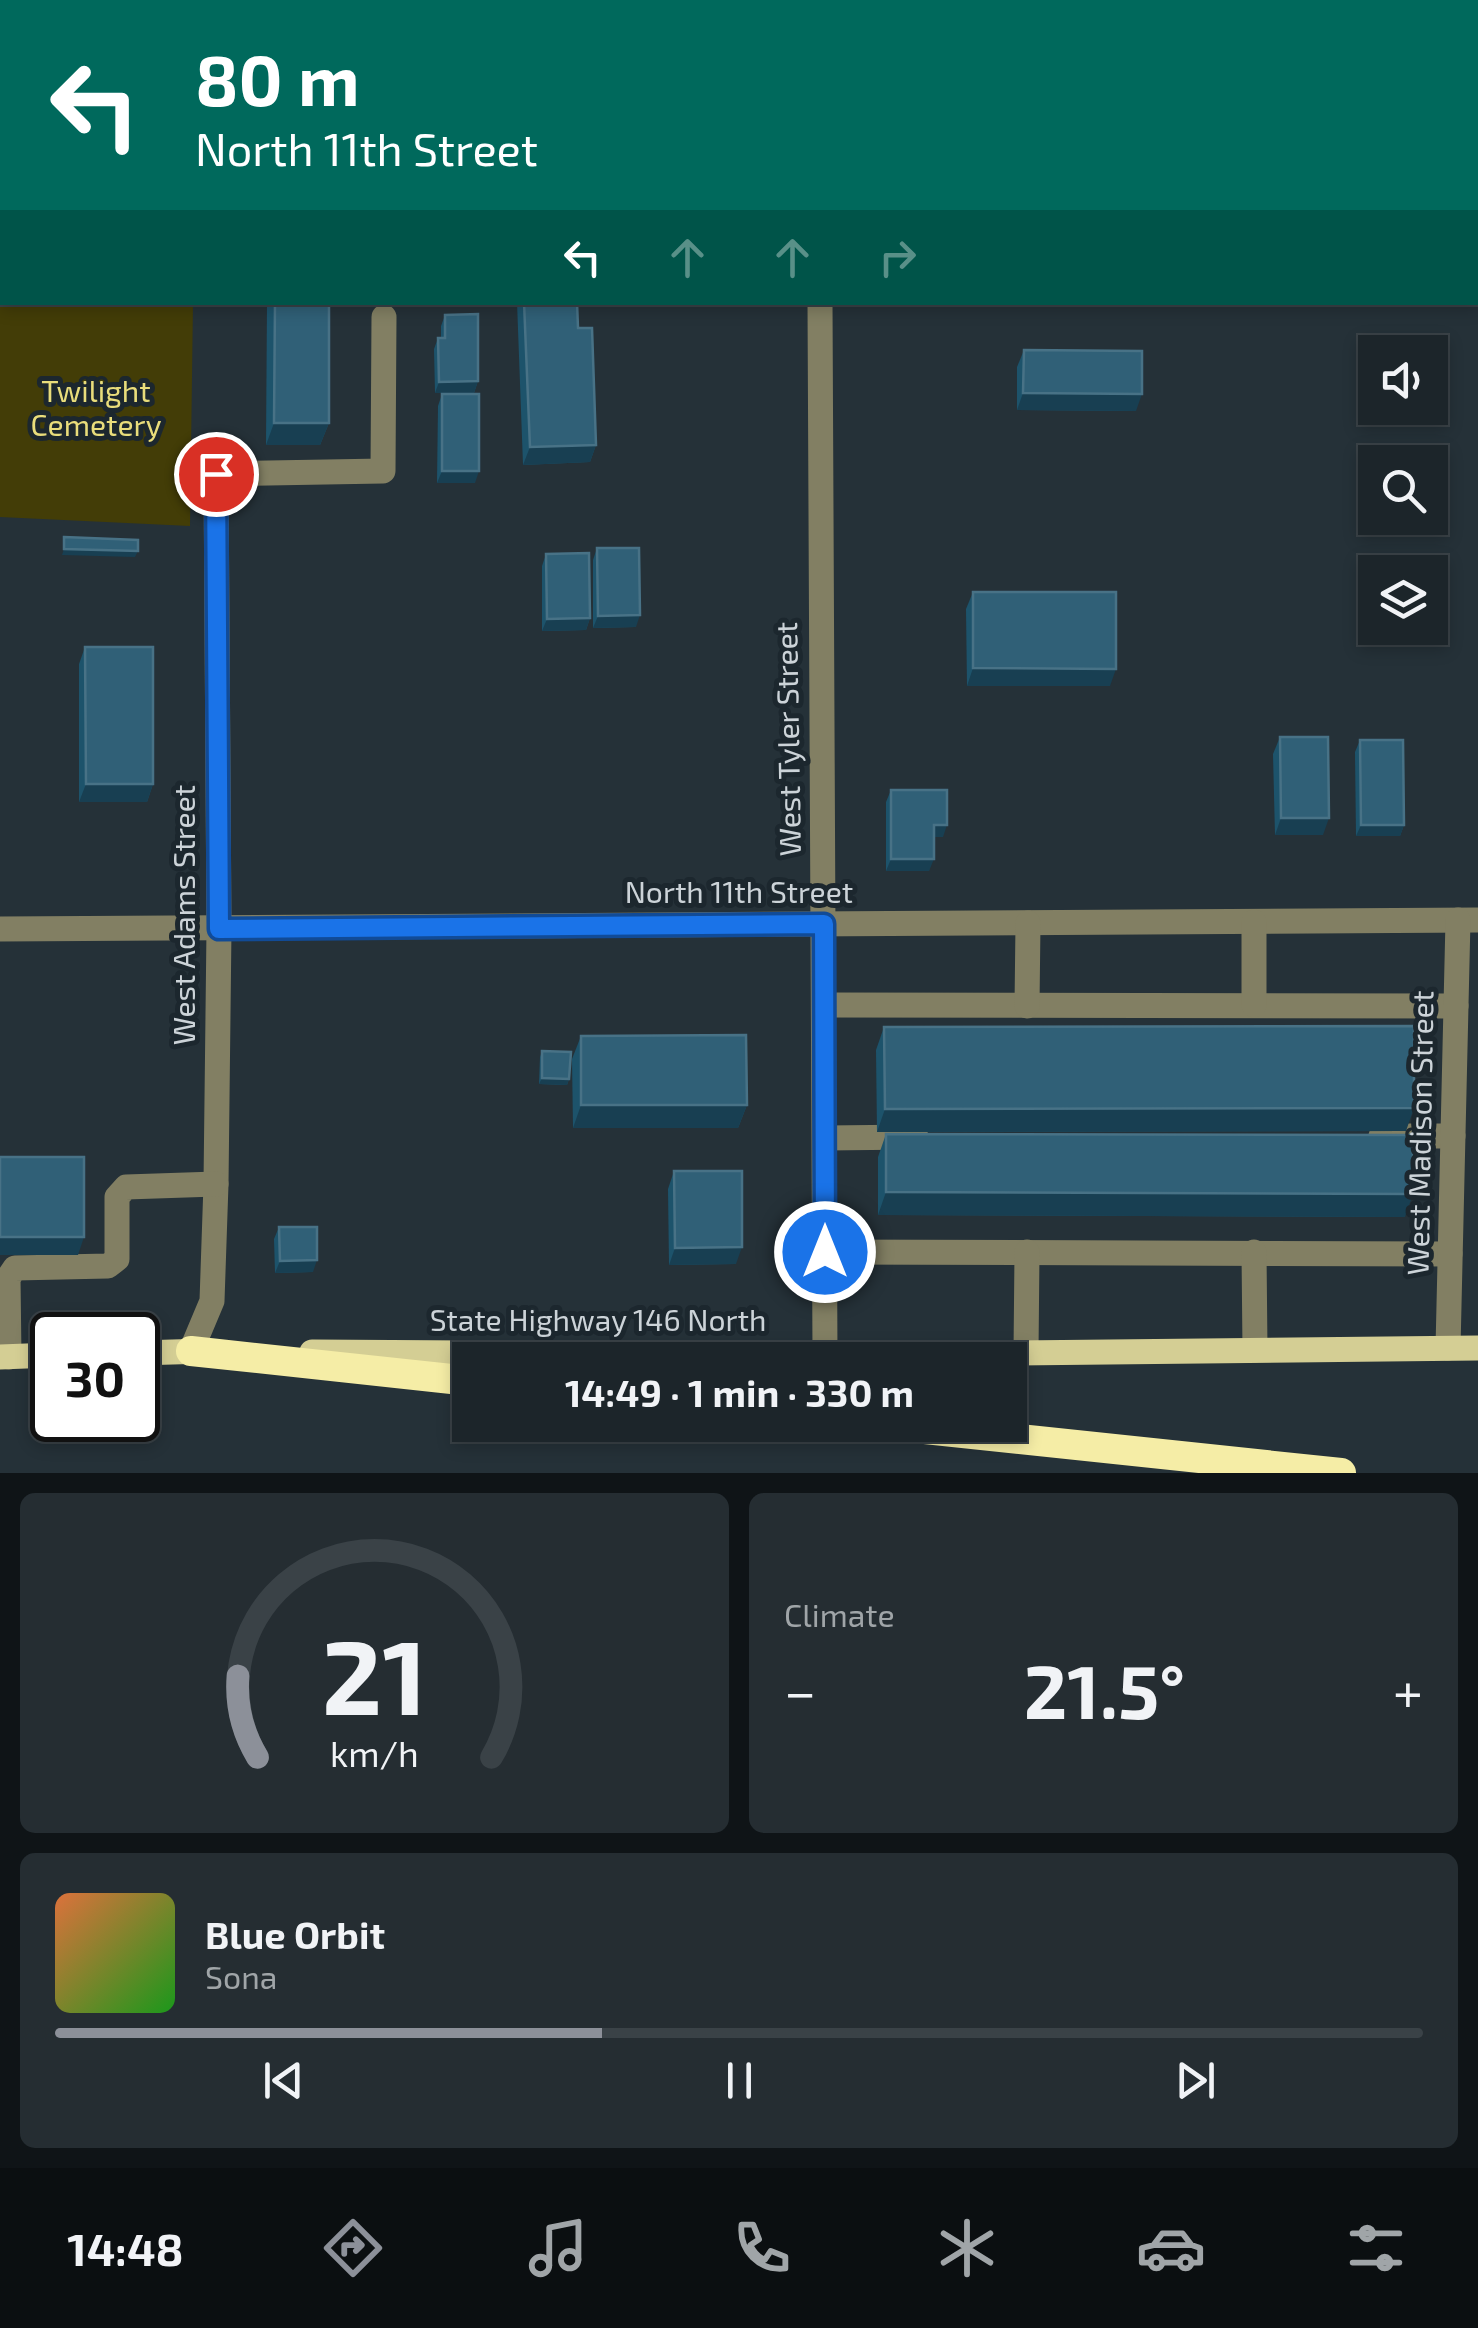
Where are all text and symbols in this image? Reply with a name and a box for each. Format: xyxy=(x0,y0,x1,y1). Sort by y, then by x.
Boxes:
text: 80 m xyxy=(195,36,360,120)
icon: left xyxy=(30,40,160,170)
text: North 11th Street xyxy=(195,121,538,175)
icon: left xyxy=(555,230,610,285)
icon: ahead xyxy=(660,230,715,285)
icon: ahead xyxy=(765,230,820,285)
icon: right xyxy=(870,230,925,285)
map controls xyxy=(1358,335,1448,645)
button: sound xyxy=(1358,335,1448,425)
park label: Twilight Cemetery xyxy=(30,372,162,442)
pin xyxy=(174,432,259,517)
button: search xyxy=(1358,445,1448,535)
icon: arrive xyxy=(189,447,244,502)
button: layers xyxy=(1358,555,1448,645)
street label: West Tyler Street xyxy=(767,622,807,856)
street label: West Adams Street xyxy=(165,785,201,1045)
street label: North 11th Street xyxy=(625,873,853,909)
street label: West Madison Street xyxy=(1399,990,1439,1276)
position arrow xyxy=(773,1200,877,1304)
street label: State Highway 146 North xyxy=(430,1301,766,1337)
speed limit sign: 30 xyxy=(30,1312,160,1442)
text: 14:49 · 1 min · 330 m xyxy=(565,1369,914,1415)
text: Climate xyxy=(784,1595,895,1633)
text: 21 xyxy=(322,1611,427,1736)
text: 21.5° xyxy=(1024,1644,1185,1734)
text: − xyxy=(784,1657,816,1723)
text: + xyxy=(1393,1657,1423,1723)
text: km/h xyxy=(330,1731,419,1774)
text: Blue Orbit xyxy=(205,1911,385,1957)
text: Sona xyxy=(205,1957,277,1995)
icon: previous xyxy=(256,2053,311,2108)
icon: pause xyxy=(712,2053,767,2108)
icon: next xyxy=(1168,2053,1223,2108)
icon: directions xyxy=(318,2213,388,2283)
icon: music xyxy=(523,2213,593,2283)
icon: phone xyxy=(727,2213,797,2283)
icon: climate xyxy=(932,2213,1002,2283)
icon: car xyxy=(1136,2213,1206,2283)
icon: filters xyxy=(1341,2213,1411,2283)
text: 14:48 xyxy=(67,2221,184,2275)

